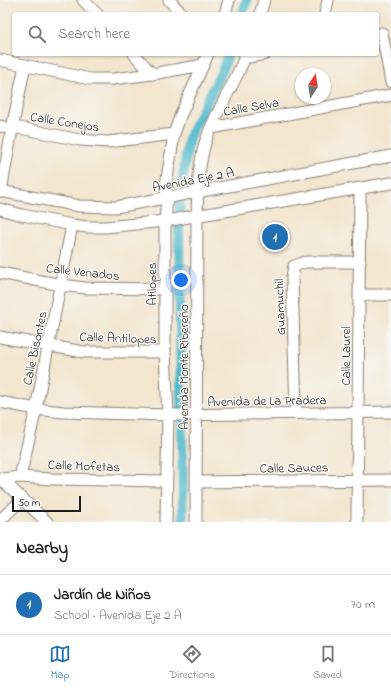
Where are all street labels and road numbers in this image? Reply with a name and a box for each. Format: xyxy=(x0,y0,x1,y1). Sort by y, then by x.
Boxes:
street label: Calle Selva xyxy=(222,93,280,122)
street label: Calle Conejos xyxy=(29,108,101,137)
street label: Avenida Eje 2 A xyxy=(151,163,236,198)
street label: Calle Venados xyxy=(45,259,121,286)
street label: Atilopes xyxy=(143,262,162,306)
street label: Guamuchil xyxy=(270,278,291,336)
street label: Avenida Monte Ribereño xyxy=(175,304,194,430)
street label: Calle Bisontes xyxy=(18,309,53,387)
street label: Calle Laurel xyxy=(337,327,356,385)
street label: Calle Antilopes xyxy=(79,328,157,349)
street label: Avenida de La Pradera xyxy=(207,391,327,412)
street label: Calle Mofetas xyxy=(48,456,121,477)
street label: Calle Sauces xyxy=(260,458,329,479)

